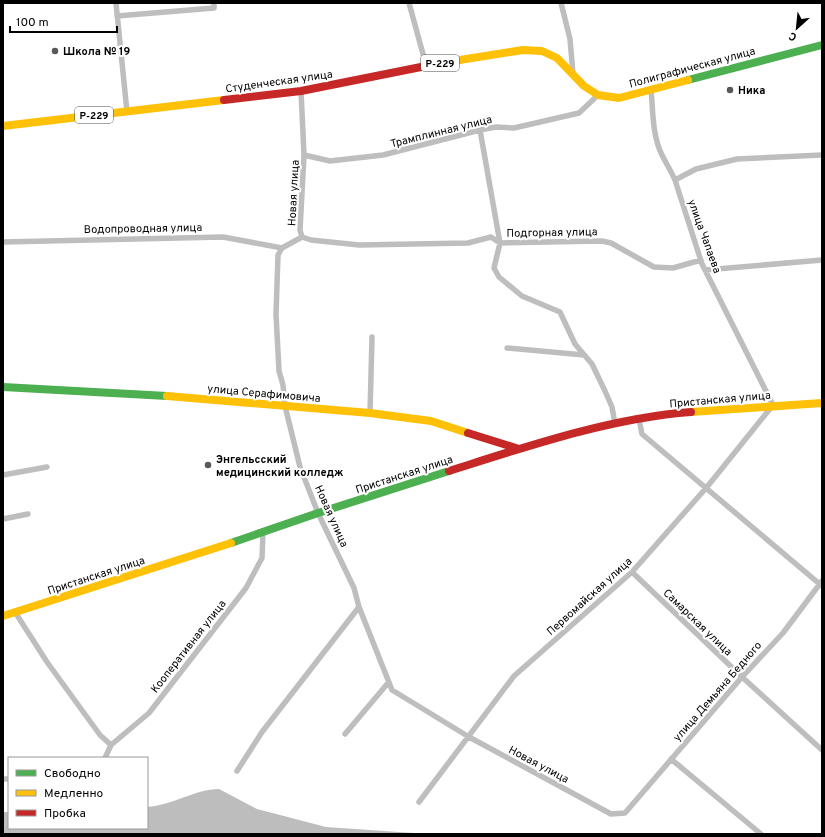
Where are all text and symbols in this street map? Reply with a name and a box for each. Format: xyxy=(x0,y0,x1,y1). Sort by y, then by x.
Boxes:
scale bar xyxy=(10,8,117,34)
north arrow xyxy=(777,8,817,48)
text: 100 m xyxy=(16,15,49,31)
text: С xyxy=(787,28,799,44)
street label: Полиграфическая улица xyxy=(628,44,757,92)
place label: Школа № 19 xyxy=(63,45,130,59)
marker: Школа № 19 xyxy=(50,46,60,56)
road number: Р-229 xyxy=(421,55,459,71)
street label: Студенческая улица xyxy=(225,68,334,96)
place label: Ника xyxy=(738,84,765,98)
marker: Ника xyxy=(725,85,735,95)
road number: Р-229 xyxy=(75,107,113,123)
street label: Трамплинная улица xyxy=(389,113,494,151)
street label: Новая улица xyxy=(285,159,303,227)
street label: улица Чапаева xyxy=(684,197,724,275)
street label: Водопроводная улица xyxy=(84,221,203,237)
street label: Подгорная улица xyxy=(506,225,598,241)
street label: улица Серафимовича xyxy=(207,382,321,406)
street label: Пристанская улица xyxy=(669,389,771,411)
place label: Энгельсский медицинский колледж xyxy=(216,453,344,480)
street label: Пристанская улица xyxy=(354,453,455,497)
marker: Энгельсский медицинский колледж xyxy=(203,460,213,470)
street label: Новая улица xyxy=(311,483,351,550)
street label: Пристанская улица xyxy=(46,554,147,598)
street label: Первомайская улица xyxy=(544,555,635,639)
street label: Самарская улица xyxy=(660,586,735,659)
street label: Кооперативная улица xyxy=(148,597,230,696)
street label: улица Демьяна Бедного xyxy=(670,639,765,745)
street label: Новая улица xyxy=(506,743,571,787)
legend xyxy=(8,757,148,829)
text: Свободно xyxy=(44,766,101,782)
text: Медленно xyxy=(44,786,104,802)
text: Пробка xyxy=(44,806,86,822)

